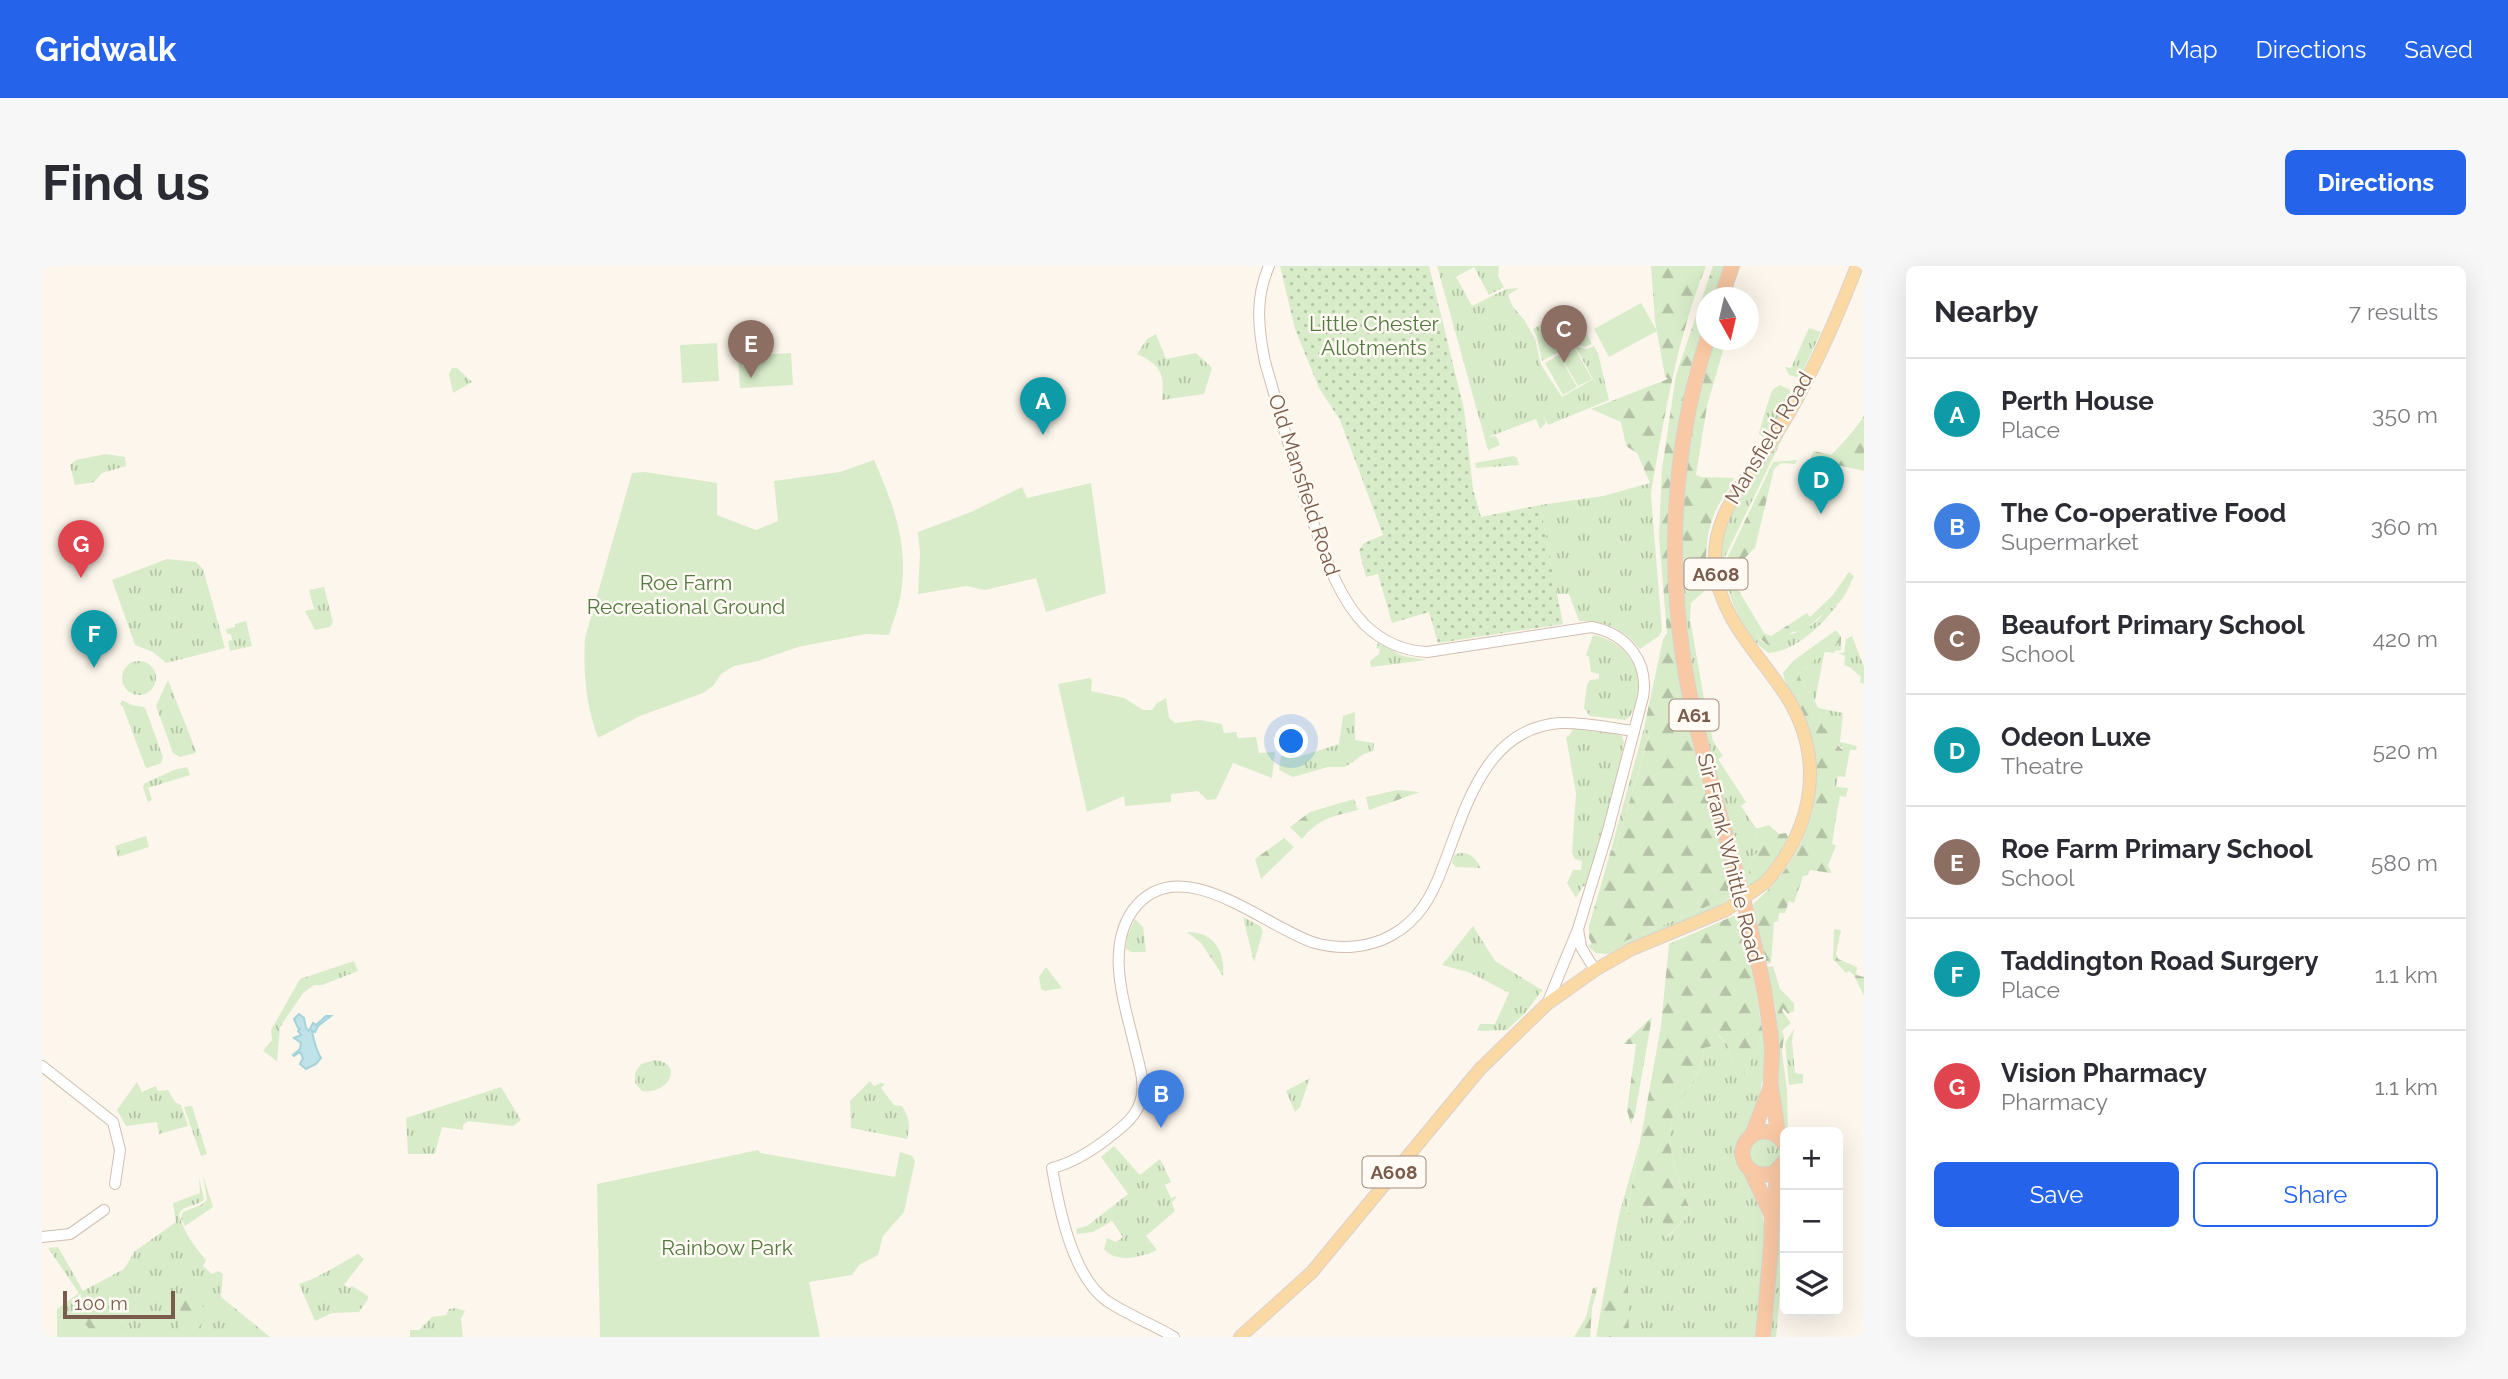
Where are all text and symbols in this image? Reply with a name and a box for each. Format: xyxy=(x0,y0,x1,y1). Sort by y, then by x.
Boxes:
text: Gridwalk xyxy=(35,30,176,69)
text: Map xyxy=(2169,35,2218,64)
text: Directions xyxy=(2256,35,2366,64)
text: Saved xyxy=(2404,35,2473,64)
button: Directions xyxy=(2285,150,2466,215)
text: Find us xyxy=(42,154,210,211)
north arrow xyxy=(1696,287,1759,350)
text: Nearby xyxy=(1934,294,2038,329)
text: 7 results xyxy=(2349,298,2438,325)
pin: C xyxy=(1541,305,1587,363)
park label: Little Chester Allotments xyxy=(1309,311,1440,360)
pin: E xyxy=(728,320,774,378)
street label: Mansfield Road xyxy=(1719,367,1818,508)
pin: A xyxy=(1020,377,1066,435)
text: Perth House xyxy=(2001,386,2154,416)
street label: Old Mansfield Road xyxy=(1263,391,1346,579)
text: A xyxy=(1949,401,1965,428)
text: 350 m xyxy=(2372,401,2438,428)
text: Place xyxy=(2001,416,2060,443)
pin: D xyxy=(1798,456,1844,514)
text: The Co-operative Food xyxy=(2001,498,2286,528)
text: B xyxy=(1949,513,1965,540)
text: 360 m xyxy=(2371,513,2438,540)
pin: G xyxy=(58,520,104,578)
text: Supermarket xyxy=(2001,528,2139,555)
road number: A608 xyxy=(1684,558,1748,590)
park label: Roe Farm Recreational Ground xyxy=(587,570,785,619)
pin: F xyxy=(71,610,117,668)
text: Beaufort Primary School xyxy=(2001,610,2305,640)
text: C xyxy=(1949,625,1965,652)
text: 420 m xyxy=(2372,625,2438,652)
text: School xyxy=(2001,640,2075,667)
road number: A61 xyxy=(1670,699,1718,730)
text: Odeon Luxe xyxy=(2001,722,2151,752)
your location xyxy=(1274,724,1308,758)
text: D xyxy=(1949,737,1965,764)
text: 520 m xyxy=(2372,737,2438,764)
street label: Sir Frank Whittle Road xyxy=(1692,751,1769,965)
text: Theatre xyxy=(2001,752,2083,779)
text: Roe Farm Primary School xyxy=(2001,834,2313,864)
text: E xyxy=(1950,849,1964,876)
text: 580 m xyxy=(2371,849,2438,876)
text: School xyxy=(2001,864,2075,891)
text: Taddington Road Surgery xyxy=(2001,946,2318,976)
text: F xyxy=(1950,961,1964,988)
text: 1.1 km xyxy=(2375,961,2438,988)
text: Place xyxy=(2001,976,2060,1003)
text: Vision Pharmacy xyxy=(2001,1058,2207,1088)
pin: B xyxy=(1138,1070,1184,1128)
text: G xyxy=(1949,1073,1965,1100)
text: 1.1 km xyxy=(2375,1073,2438,1100)
text: Pharmacy xyxy=(2001,1088,2108,1115)
map controls xyxy=(1780,1127,1843,1316)
button: + xyxy=(1780,1127,1843,1190)
road number: A608 xyxy=(1362,1156,1426,1188)
button: Save xyxy=(1934,1162,2179,1227)
button: Share xyxy=(2193,1162,2438,1227)
button: − xyxy=(1780,1190,1843,1253)
park label: Rainbow Park xyxy=(661,1235,793,1260)
button: layers xyxy=(1780,1253,1843,1316)
scale bar xyxy=(63,1288,175,1320)
text: 100 m xyxy=(74,1292,128,1314)

